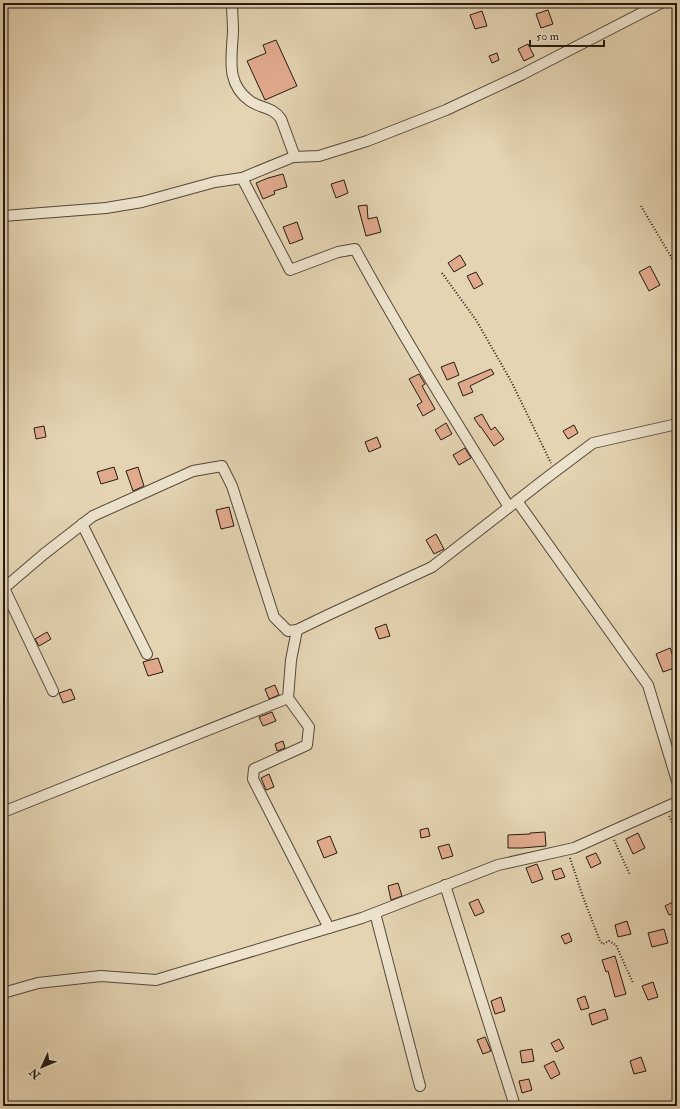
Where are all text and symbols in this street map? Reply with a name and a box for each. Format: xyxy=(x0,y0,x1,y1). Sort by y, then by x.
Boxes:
scale bar xyxy=(530,22,604,48)
text: 50 m xyxy=(536,29,560,44)
north arrow xyxy=(22,1047,62,1087)
text: N xyxy=(26,1065,44,1082)

